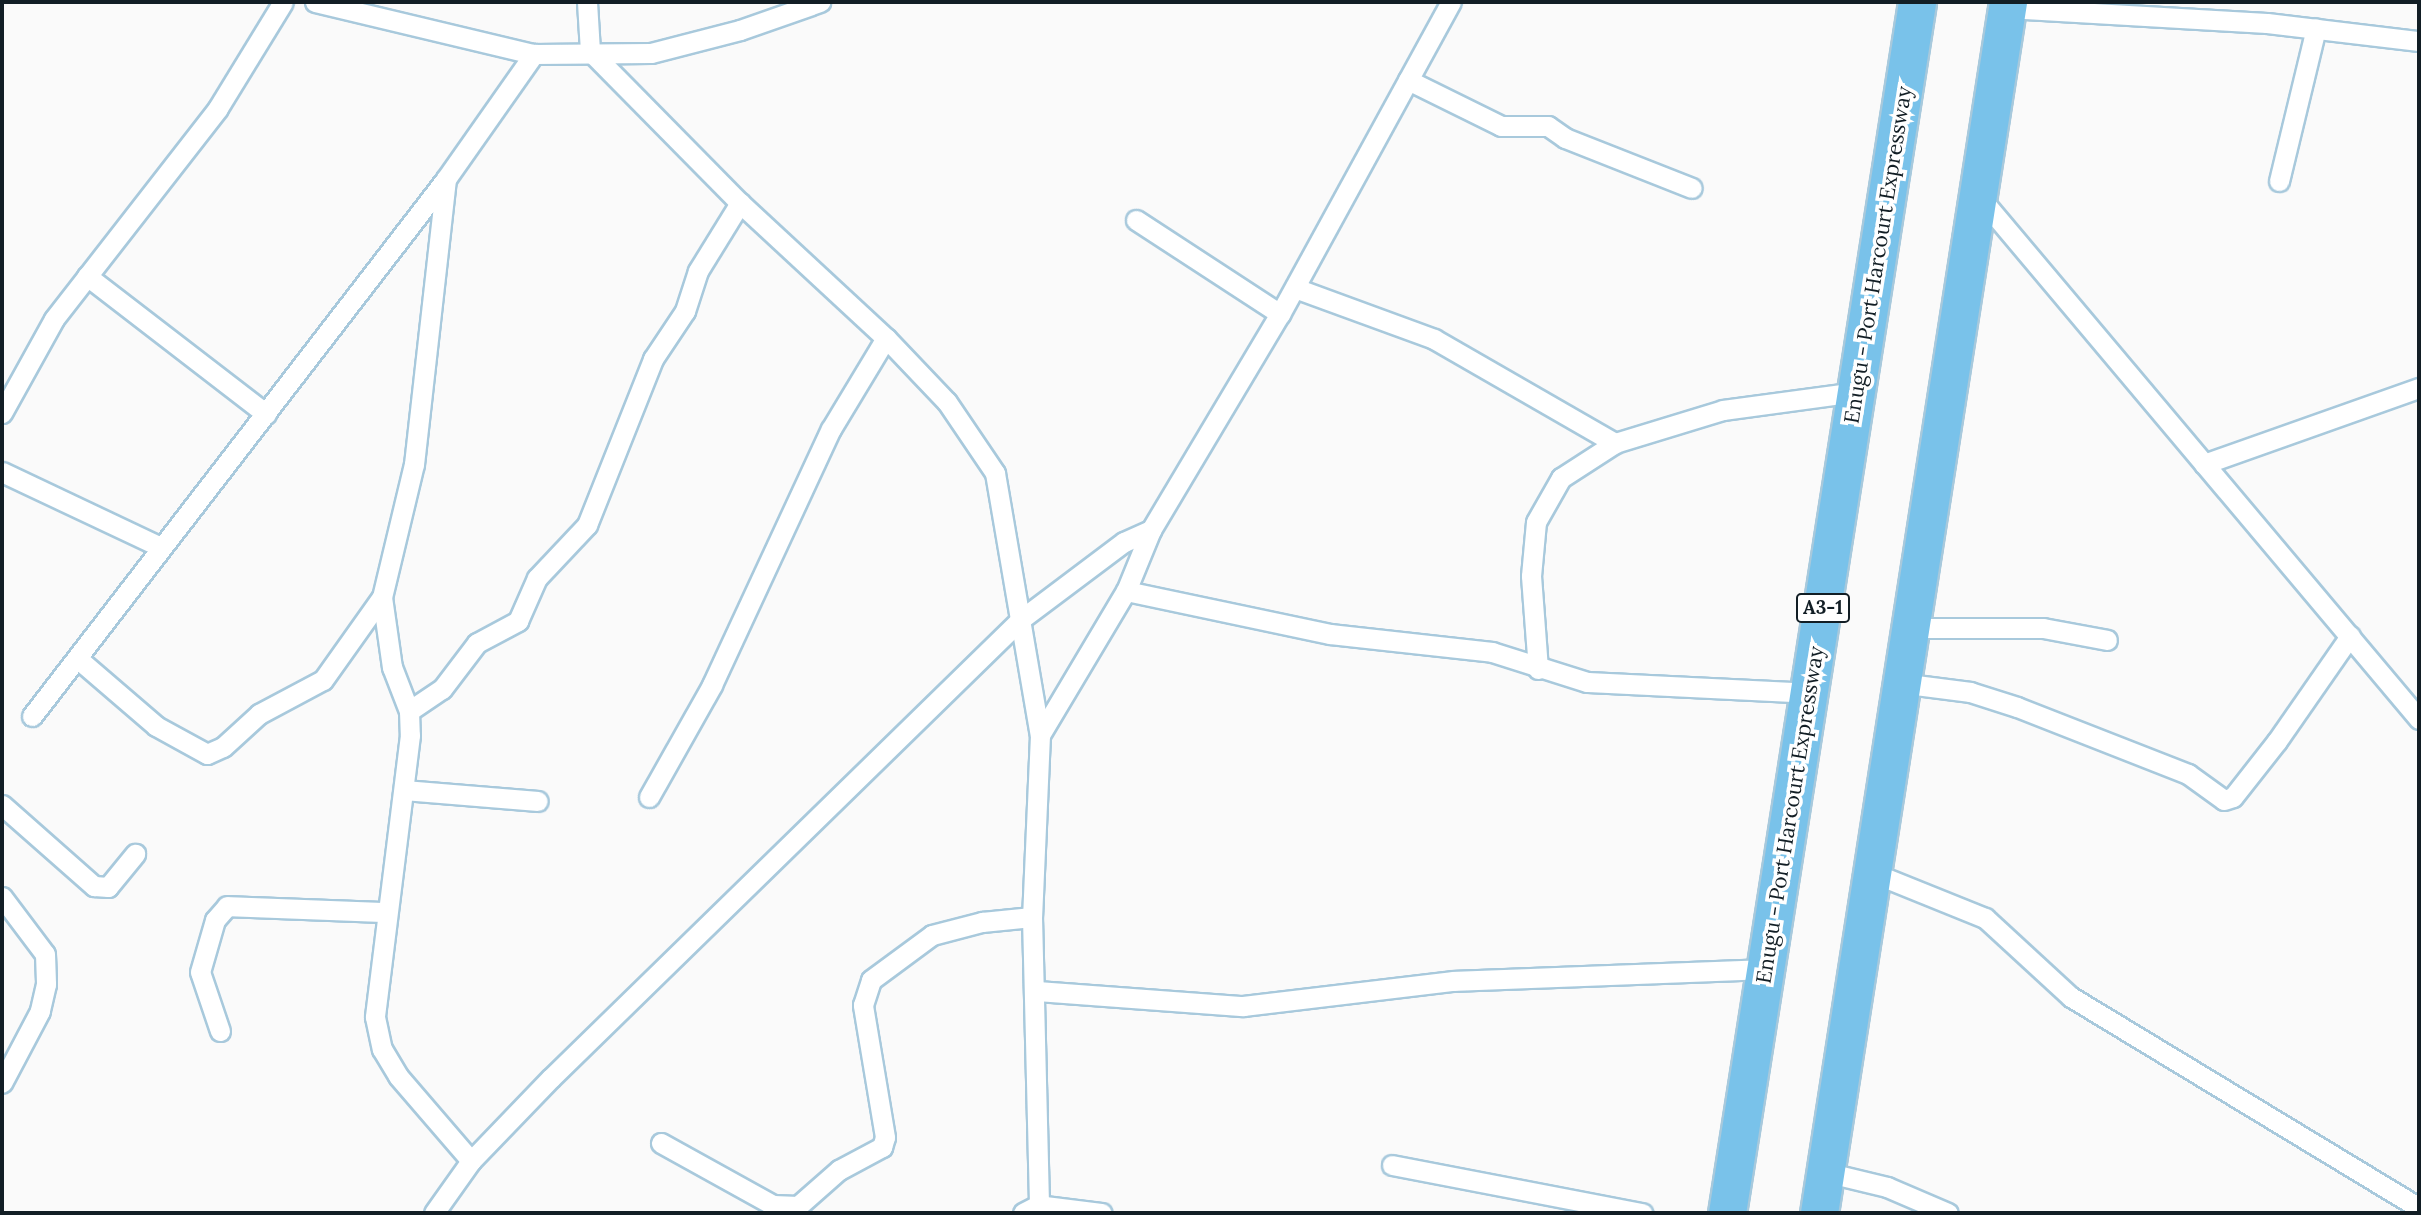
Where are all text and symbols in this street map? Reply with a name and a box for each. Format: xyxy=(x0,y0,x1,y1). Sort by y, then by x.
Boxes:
street label: Enugu - Port Harcourt Expressway xyxy=(1839,85,1917,425)
road number: A3-1 xyxy=(1795,593,1851,624)
street label: Enugu - Port Harcourt Expressway xyxy=(1751,645,1829,985)

